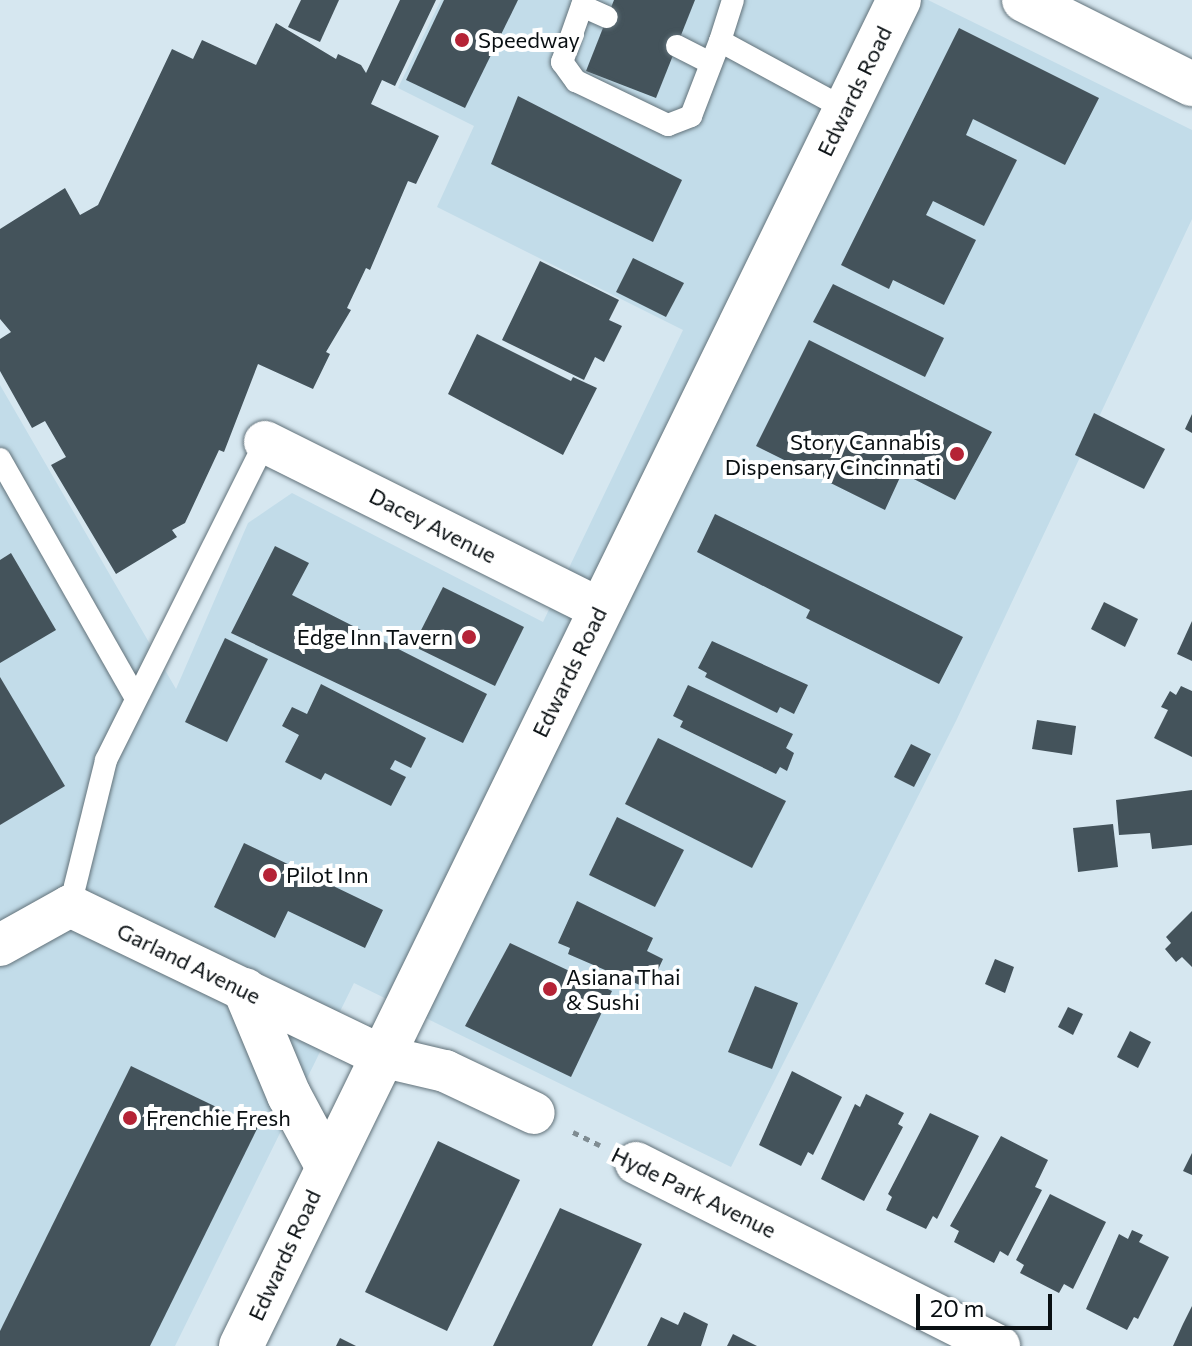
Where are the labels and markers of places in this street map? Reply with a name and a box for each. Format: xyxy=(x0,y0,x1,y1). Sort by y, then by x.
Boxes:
place label: Speedway xyxy=(478,27,580,53)
marker: Speedway xyxy=(453,31,471,49)
place label: Story Cannabis Dispensary Cincinnati xyxy=(725,428,941,480)
marker: Story Cannabis Dispensary Cincinnati xyxy=(948,445,966,463)
place label: Edge Inn Tavern xyxy=(297,624,453,650)
marker: Edge Inn Tavern xyxy=(460,628,478,646)
place label: Pilot Inn xyxy=(286,862,369,888)
marker: Pilot Inn xyxy=(261,866,279,884)
place label: Asiana Thai & Sushi xyxy=(566,963,681,1014)
marker: Asiana Thai & Sushi xyxy=(541,980,559,998)
place label: Frenchie Fresh xyxy=(146,1105,291,1131)
marker: Frenchie Fresh xyxy=(121,1109,139,1127)

